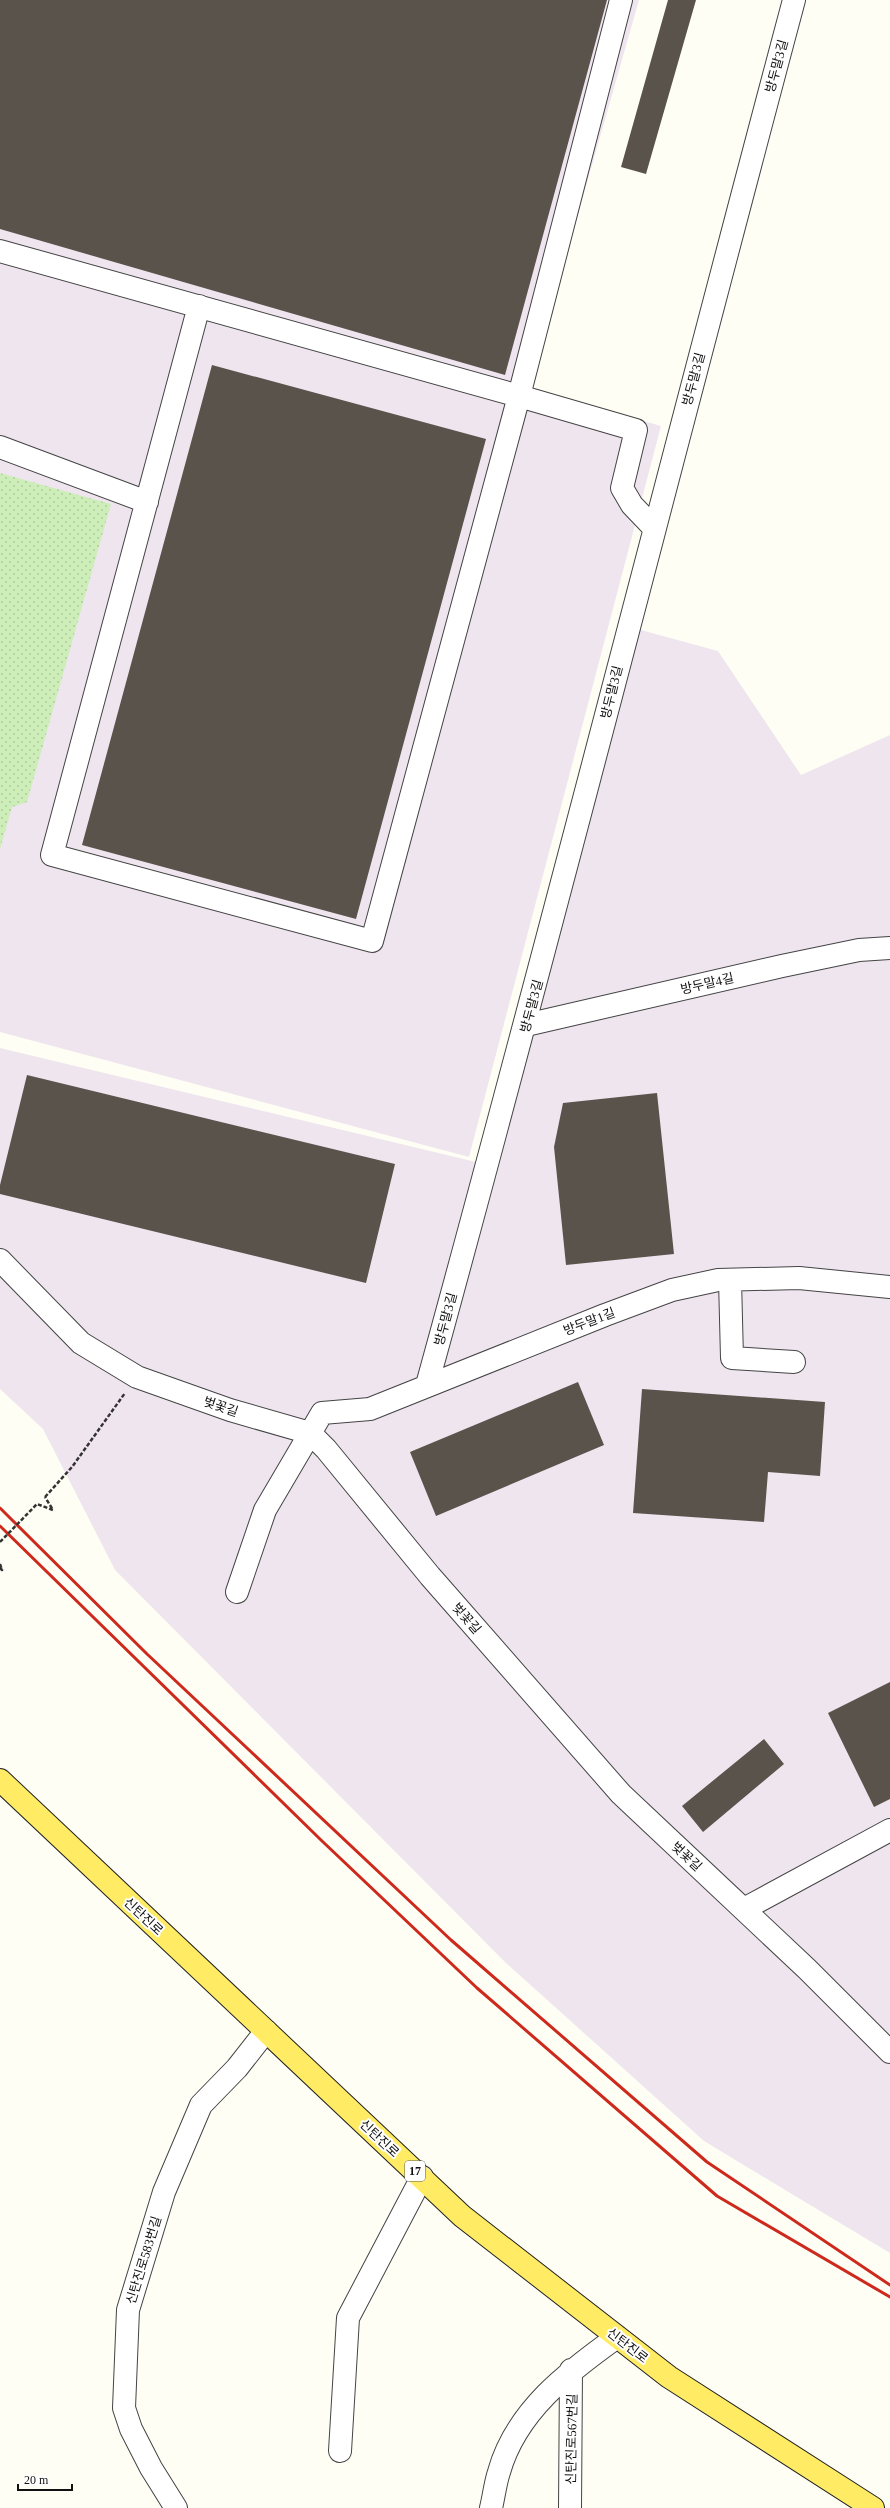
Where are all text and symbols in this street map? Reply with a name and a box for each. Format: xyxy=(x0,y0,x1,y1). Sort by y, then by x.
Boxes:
street label: 방두말3길 xyxy=(762,38,791,94)
street label: 방두말3길 xyxy=(679,351,708,407)
street label: 방두말3길 xyxy=(598,664,625,720)
street label: 방두말4길 xyxy=(679,970,735,997)
street label: 방두말3길 xyxy=(517,978,546,1034)
street label: 방두말3길 xyxy=(431,1291,460,1347)
street label: 방두말1길 xyxy=(561,1305,617,1338)
street label: 벚꽃길 xyxy=(201,1394,240,1419)
street label: 벚꽃길 xyxy=(449,1600,484,1637)
street label: 벚꽃길 xyxy=(668,1839,705,1874)
street label: 신탄진로 xyxy=(121,1895,166,1938)
street label: 신탄진로 xyxy=(357,2117,402,2160)
road number: 17 xyxy=(405,2161,425,2181)
street label: 신탄진로583번길 xyxy=(123,2214,164,2306)
street label: 신탄진로 xyxy=(604,2325,651,2366)
street label: 신탄진로567번길 xyxy=(563,2393,580,2485)
scale bar xyxy=(18,2466,72,2492)
text: 20 m xyxy=(24,2473,49,2487)

